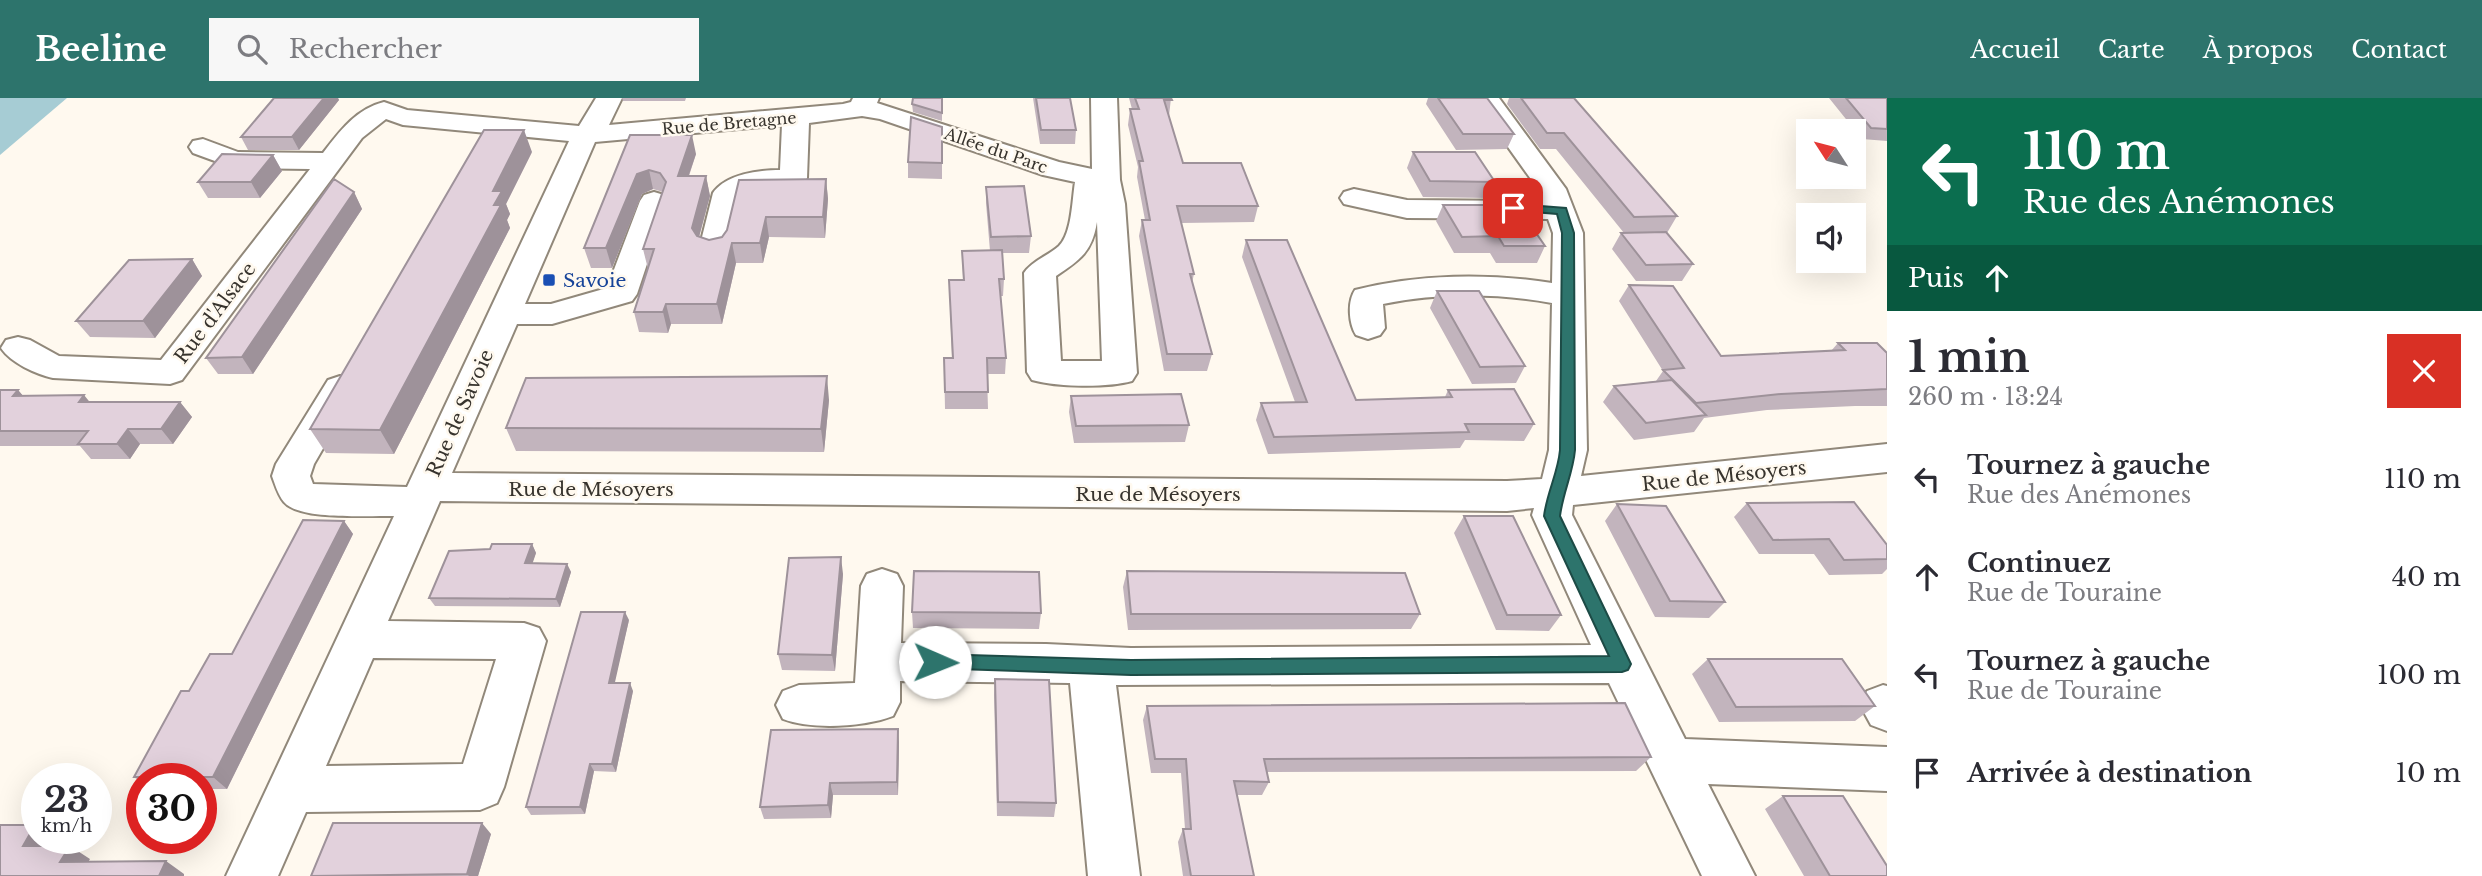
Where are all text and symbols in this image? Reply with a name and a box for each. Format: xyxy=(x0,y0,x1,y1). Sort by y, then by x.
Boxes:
search box xyxy=(209,18,699,81)
text: Beeline xyxy=(35,29,167,70)
icon: search xyxy=(233,30,271,68)
text: Rechercher xyxy=(289,33,442,65)
text: Accueil xyxy=(1970,35,2060,64)
text: Carte xyxy=(2098,35,2165,64)
text: À propos xyxy=(2203,35,2313,64)
text: Contact xyxy=(2351,35,2447,64)
street label: Rue de Bretagne xyxy=(661,107,797,139)
north arrow xyxy=(1796,119,1866,189)
map controls xyxy=(1796,119,1866,273)
text: 110 m xyxy=(2023,121,2170,182)
street label: Allée du Parc xyxy=(941,123,1050,177)
icon: left xyxy=(1908,126,1999,217)
pin xyxy=(1483,178,1543,238)
text: Rue des Anémones xyxy=(2023,182,2335,222)
icon: arrive xyxy=(1494,189,1532,227)
button: sound xyxy=(1796,203,1866,273)
street label: Rue d'Alsace xyxy=(169,258,261,368)
icon: ahead xyxy=(1978,259,2016,297)
text: Puis xyxy=(1908,262,1964,294)
place label: Savoie xyxy=(563,269,626,292)
marker: Savoie xyxy=(541,272,557,288)
text: 1 min xyxy=(1908,331,2030,383)
button: close xyxy=(2387,334,2461,408)
street label: Rue de Savoie xyxy=(422,346,498,480)
text: 260 m · 13:24 xyxy=(1908,383,2063,411)
text: Tournez à gauche xyxy=(1967,449,2210,481)
street label: Rue de Mésoyers xyxy=(1641,456,1807,496)
icon: left xyxy=(1908,460,1946,498)
text: 110 m xyxy=(2384,463,2461,495)
street label: Rue de Mésoyers xyxy=(508,478,674,501)
text: Rue des Anémones xyxy=(1967,481,2191,509)
street label: Rue de Mésoyers xyxy=(1075,483,1241,506)
text: Continuez xyxy=(1967,547,2111,579)
icon: ahead xyxy=(1908,558,1946,596)
text: 40 m xyxy=(2392,561,2461,593)
text: Rue de Touraine xyxy=(1967,579,2162,607)
position arrow xyxy=(898,625,972,699)
text: Tournez à gauche xyxy=(1967,645,2210,677)
icon: left xyxy=(1908,656,1946,694)
text: 100 m xyxy=(2377,659,2461,691)
text: Rue de Touraine xyxy=(1967,677,2162,705)
icon: arrive xyxy=(1908,754,1946,792)
text: Arrivée à destination xyxy=(1967,757,2252,789)
text: 10 m xyxy=(2395,757,2461,789)
speed limit sign: 30 xyxy=(126,763,217,854)
text: 23 xyxy=(44,778,89,821)
text: km/h xyxy=(41,815,92,837)

